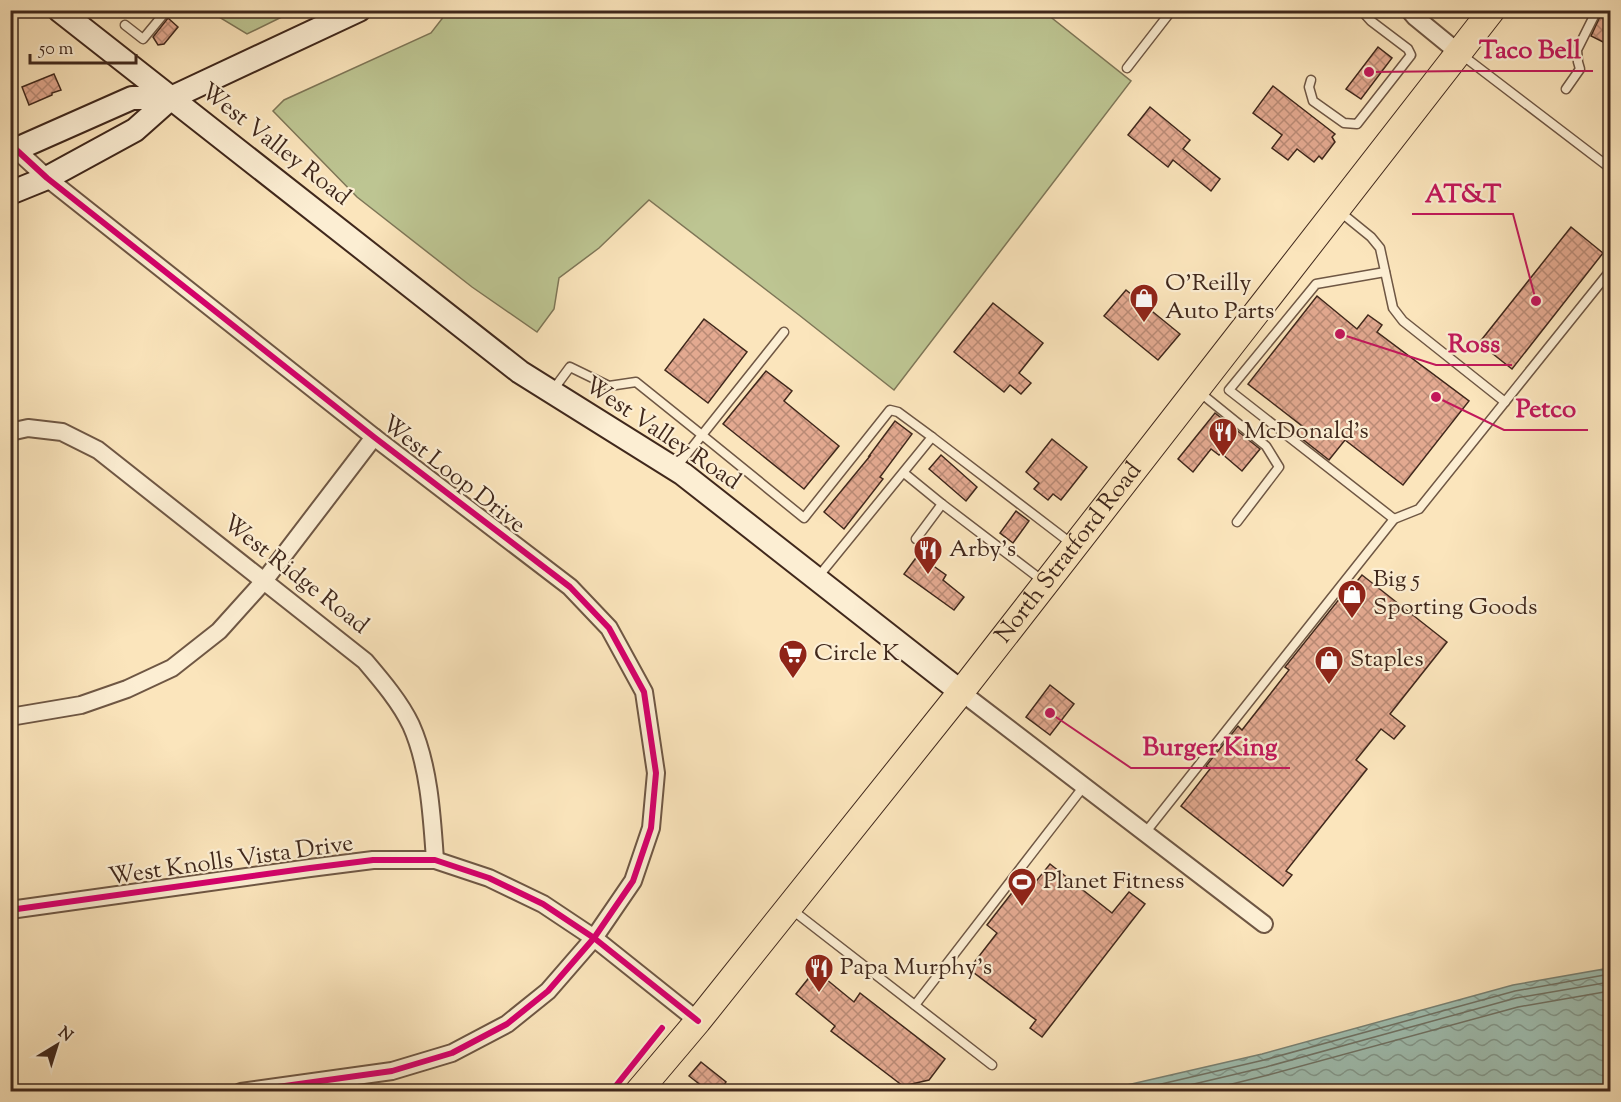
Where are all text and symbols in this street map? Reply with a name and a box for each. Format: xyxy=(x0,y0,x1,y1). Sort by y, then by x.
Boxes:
scale bar xyxy=(30,27,136,65)
callout: Taco Bell xyxy=(1467,27,1593,71)
text: Taco Bell xyxy=(1479,33,1582,70)
text: 50 m xyxy=(38,37,74,63)
street label: West Valley Road xyxy=(193,75,358,215)
callout: AT&T xyxy=(1412,170,1513,214)
text: AT&T xyxy=(1425,177,1502,214)
place label: O'Reilly Auto Parts xyxy=(1165,267,1275,329)
shop icon: O'Reilly Auto Parts xyxy=(1128,282,1160,324)
callout: Ross xyxy=(1436,321,1512,365)
text: Ross xyxy=(1448,327,1500,364)
street label: West Valley Road xyxy=(577,369,747,499)
callout: Petco xyxy=(1504,386,1588,430)
text: Petco xyxy=(1516,392,1576,429)
street label: West Loop Drive xyxy=(374,408,532,542)
place label: McDonald's xyxy=(1244,415,1369,449)
restaurant icon: McDonald's xyxy=(1207,416,1239,458)
street label: North Stratford Road xyxy=(988,455,1151,651)
street label: West Ridge Road xyxy=(215,507,376,643)
place label: Arby's xyxy=(949,533,1016,567)
restaurant icon: Arby's xyxy=(912,534,944,576)
place label: Big 5 Sporting Goods xyxy=(1373,563,1537,625)
shop icon: Big 5 Sporting Goods xyxy=(1336,578,1368,620)
place label: Circle K xyxy=(814,637,900,671)
supermarket icon: Circle K xyxy=(777,638,809,680)
place label: Staples xyxy=(1350,643,1424,677)
shop icon: Staples xyxy=(1313,644,1345,686)
callout: Burger King xyxy=(1131,724,1290,768)
text: Burger King xyxy=(1142,730,1278,767)
street label: West Knolls Vista Drive xyxy=(106,827,356,895)
place label: Planet Fitness xyxy=(1043,865,1184,899)
sports icon: Planet Fitness xyxy=(1006,866,1038,908)
place label: Papa Murphy's xyxy=(840,951,992,985)
restaurant icon: Papa Murphy's xyxy=(803,952,835,994)
north arrow xyxy=(27,1015,87,1075)
text: N xyxy=(53,1022,77,1048)

